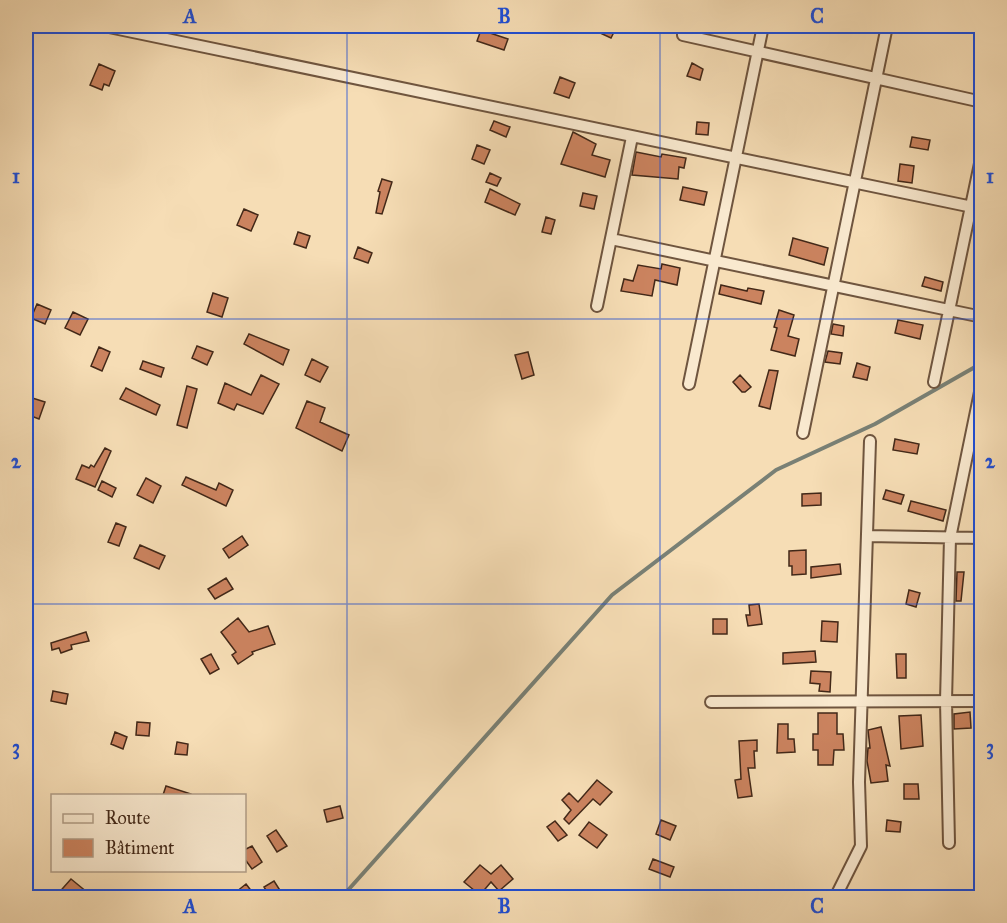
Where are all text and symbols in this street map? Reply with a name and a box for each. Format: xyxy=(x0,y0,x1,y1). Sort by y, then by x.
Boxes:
text: A xyxy=(181,4,197,28)
text: B xyxy=(497,4,511,28)
text: C xyxy=(810,4,824,28)
text: 1 xyxy=(12,164,20,188)
text: 1 xyxy=(986,164,994,188)
text: 2 xyxy=(11,449,22,473)
text: 2 xyxy=(985,449,996,473)
text: 3 xyxy=(12,735,20,760)
text: 3 xyxy=(986,735,994,760)
legend xyxy=(51,794,246,872)
text: Route xyxy=(105,807,150,829)
text: Bâtiment xyxy=(105,837,175,859)
text: A xyxy=(181,894,197,918)
text: B xyxy=(497,894,511,918)
text: C xyxy=(810,894,824,918)

